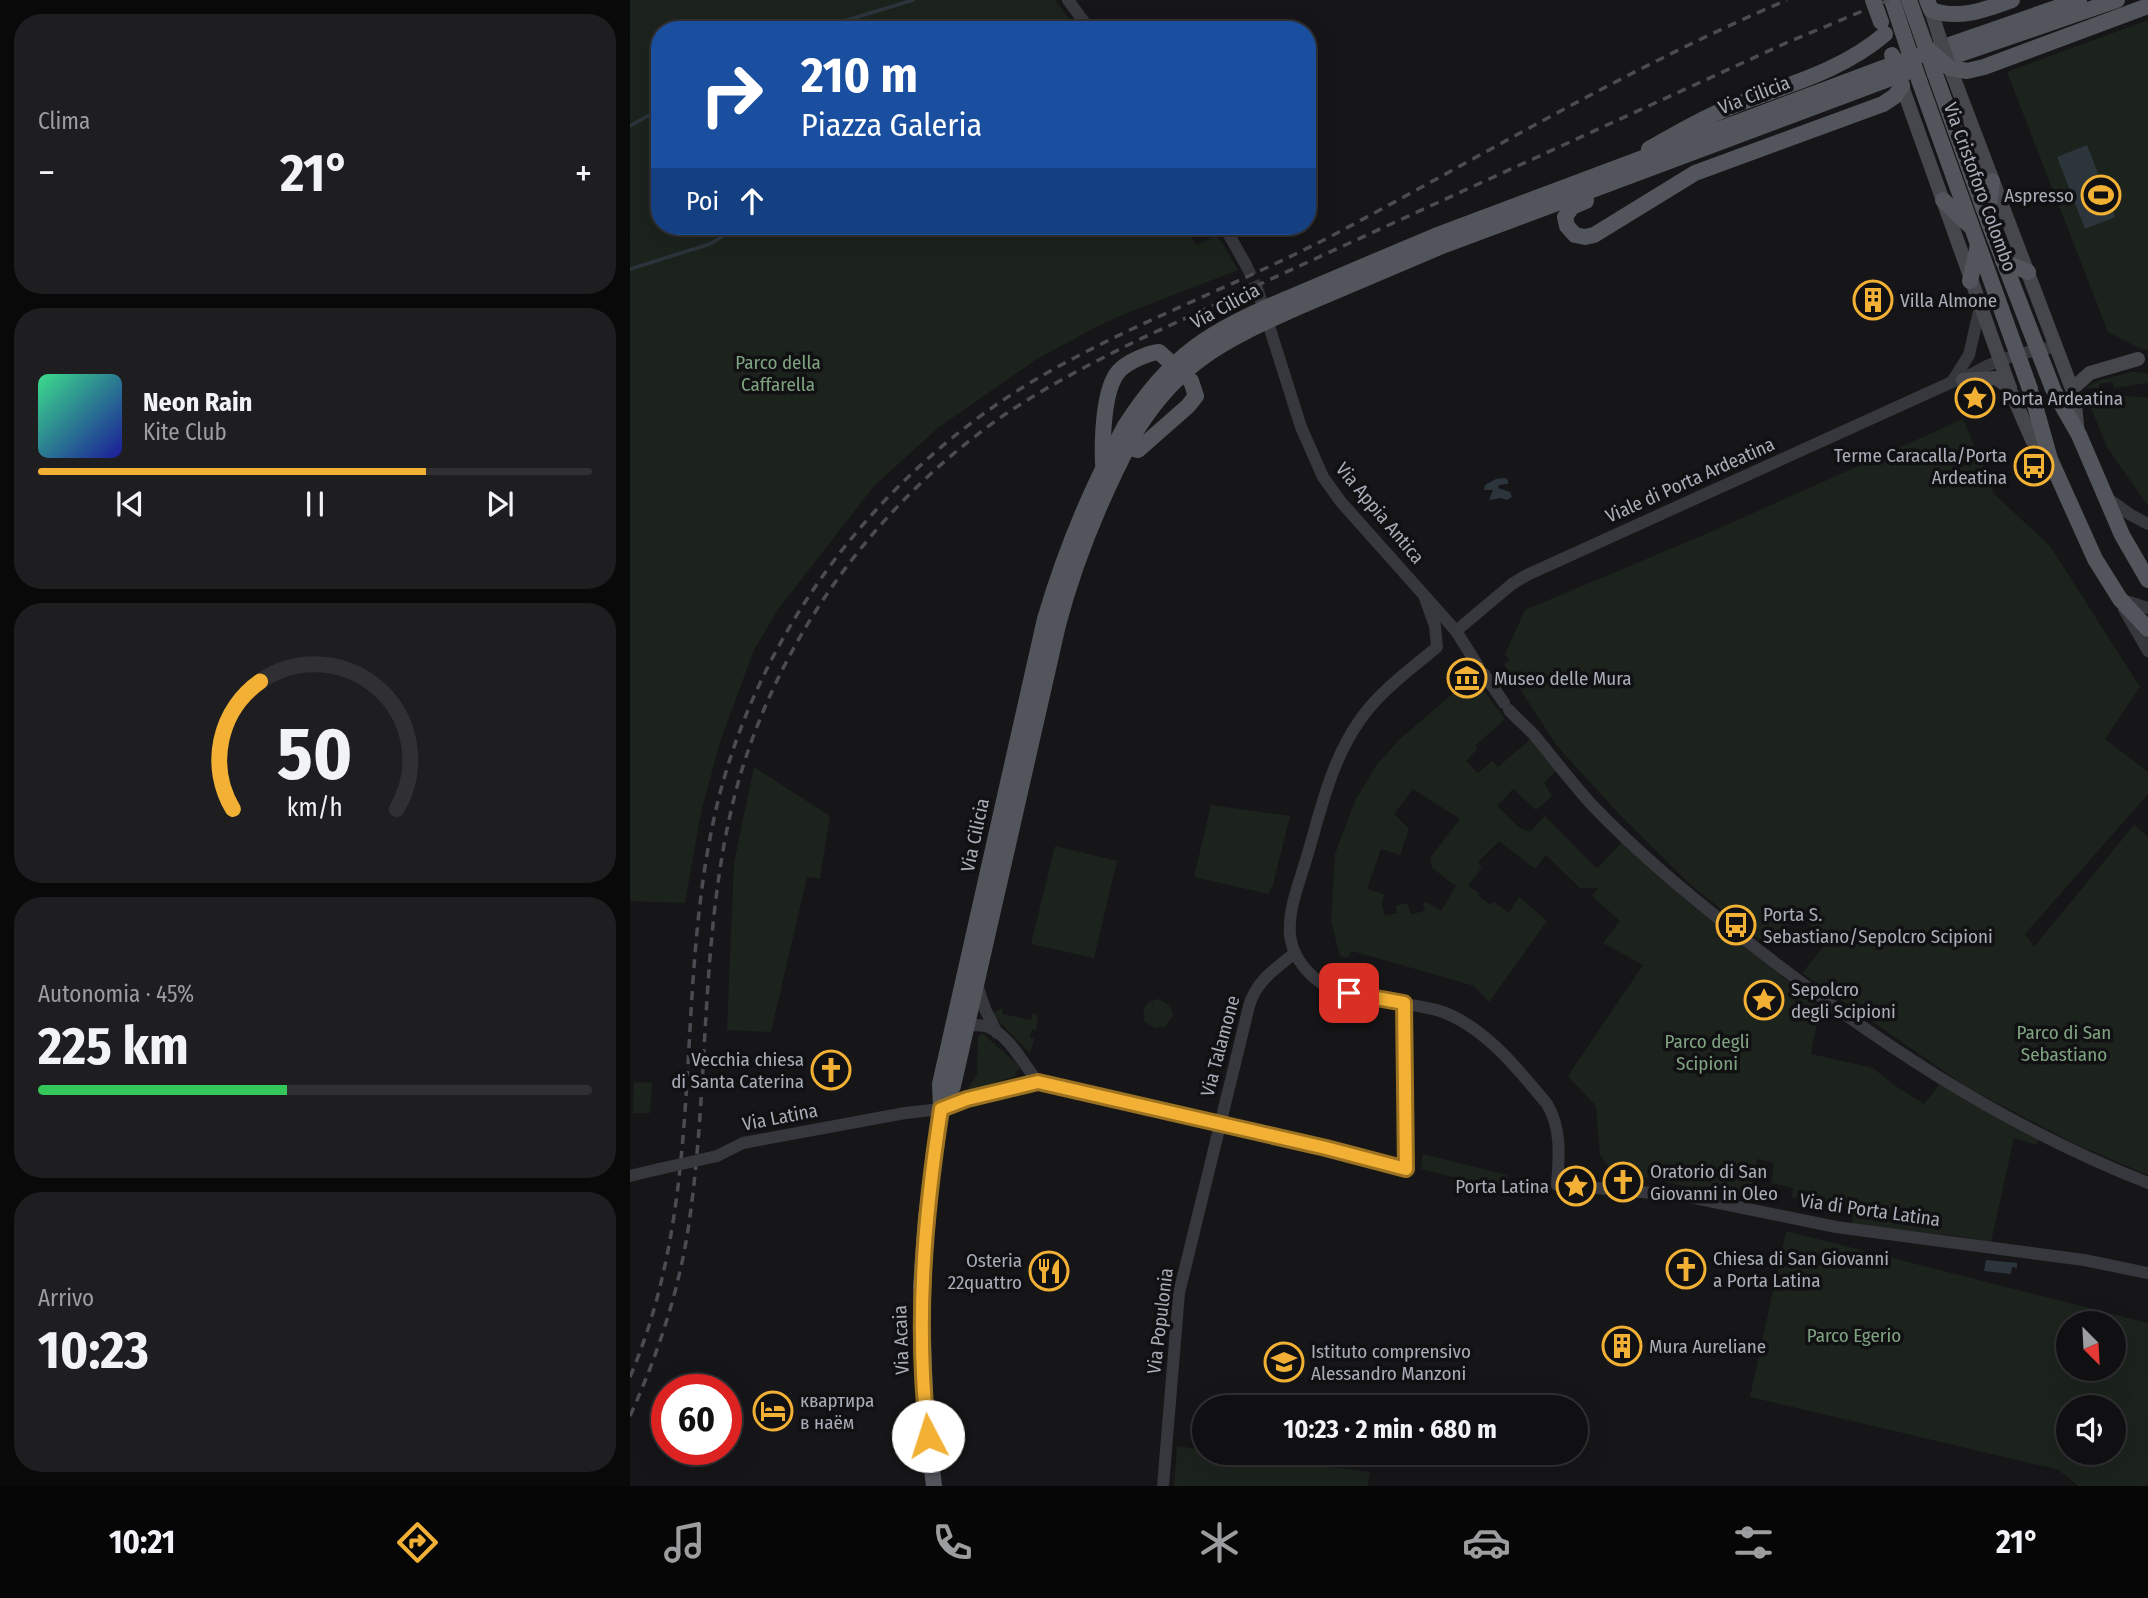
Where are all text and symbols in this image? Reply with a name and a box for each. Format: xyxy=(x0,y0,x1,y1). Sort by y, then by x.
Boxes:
text: 210 m xyxy=(801,46,918,105)
icon: right xyxy=(686,49,777,140)
street label: Via Cilicia xyxy=(1715,71,1793,119)
street label: Via Cristoforo Colombo xyxy=(1939,99,2021,275)
text: Piazza Galeria xyxy=(801,106,982,144)
text: Clima xyxy=(38,107,90,135)
text: 21° xyxy=(280,142,350,205)
text: − xyxy=(38,150,55,196)
text: + xyxy=(575,150,592,196)
sports icon: Aspresso xyxy=(2080,174,2122,216)
icon: ahead xyxy=(733,182,771,220)
place label: Aspresso xyxy=(2004,184,2074,207)
text: Poi xyxy=(686,186,719,217)
street label: Via Cilicia xyxy=(1187,278,1263,334)
building icon: Villa Almone xyxy=(1852,279,1894,321)
place label: Villa Almone xyxy=(1900,289,1997,312)
park label: Parco della Caffarella xyxy=(735,351,821,396)
place icon: Porta Ardeatina xyxy=(1954,377,1996,419)
text: Neon Rain xyxy=(143,387,252,418)
place label: Porta Ardeatina xyxy=(2002,387,2123,410)
text: Kite Club xyxy=(143,418,227,446)
street label: Viale di Porta Ardeatina xyxy=(1602,432,1778,528)
place label: Terme Caracalla/Porta Ardeatina xyxy=(1834,444,2007,489)
bus stop icon: Terme Caracalla/Porta Ardeatina xyxy=(2013,445,2055,487)
street label: Via Appia Antica xyxy=(1331,458,1429,568)
icon: previous xyxy=(111,485,149,523)
icon: pause xyxy=(296,485,334,523)
icon: next xyxy=(481,485,519,523)
museum icon: Museo delle Mura xyxy=(1446,657,1488,699)
place label: Museo delle Mura xyxy=(1494,667,1632,690)
text: 50 xyxy=(277,711,353,798)
text: km/h xyxy=(287,793,343,823)
street label: Via Cilicia xyxy=(956,796,994,874)
place label: Porta S. Sebastiano/Sepolcro Scipioni xyxy=(1763,903,1993,948)
bus stop icon: Porta S. Sebastiano/Sepolcro Scipioni xyxy=(1715,904,1757,946)
pin xyxy=(1319,963,1379,1023)
icon: arrive xyxy=(1330,974,1368,1012)
place label: Sepolcro degli Scipioni xyxy=(1791,978,1896,1023)
place icon: Sepolcro degli Scipioni xyxy=(1743,979,1785,1021)
text: Autonomia · 45% xyxy=(38,980,194,1008)
street label: Via Talamone xyxy=(1196,993,1244,1099)
text: 225 km xyxy=(38,1015,189,1078)
park label: Parco di San Sebastiano xyxy=(2017,1021,2111,1066)
park label: Parco degli Scipioni xyxy=(1665,1030,1749,1075)
place label: Vecchia chiesa di Santa Caterina xyxy=(671,1048,804,1093)
church icon: Vecchia chiesa di Santa Caterina xyxy=(810,1049,852,1091)
street label: Via Latina xyxy=(740,1098,820,1136)
place label: Oratorio di San Giovanni in Oleo xyxy=(1650,1160,1778,1205)
church icon: Oratorio di San Giovanni in Oleo xyxy=(1602,1161,1644,1203)
place icon: Porta Latina xyxy=(1555,1165,1597,1207)
place label: Porta Latina xyxy=(1455,1175,1549,1198)
street label: Via di Porta Latina xyxy=(1798,1189,1942,1231)
place label: Chiesa di San Giovanni a Porta Latina xyxy=(1713,1247,1889,1292)
church icon: Chiesa di San Giovanni a Porta Latina xyxy=(1665,1248,1707,1290)
place label: Osteria 22quattro xyxy=(948,1249,1022,1294)
restaurant icon: Osteria 22quattro xyxy=(1028,1250,1070,1292)
street label: Via Populonia xyxy=(1142,1267,1178,1375)
text: Arrivo xyxy=(38,1284,94,1312)
street label: Via Acaia xyxy=(888,1305,914,1375)
north arrow xyxy=(2056,1311,2126,1381)
map controls xyxy=(2056,1311,2126,1465)
text: 10:23 xyxy=(38,1319,149,1382)
park label: Parco Egerio xyxy=(1807,1324,1901,1347)
building icon: Mura Aureliane xyxy=(1601,1325,1643,1367)
place label: Mura Aureliane xyxy=(1649,1335,1766,1358)
place label: Istituto comprensivo Alessandro Manzoni xyxy=(1311,1340,1471,1385)
school or university icon: Istituto comprensivo Alessandro Manzoni xyxy=(1263,1341,1305,1383)
speed limit sign: 60 xyxy=(651,1374,742,1465)
place label: квартира в наём xyxy=(800,1389,874,1434)
hotel icon: квартира в наём xyxy=(752,1390,794,1432)
button: sound xyxy=(2056,1395,2126,1465)
position arrow xyxy=(891,1399,965,1473)
text: 10:23 · 2 min · 680 m xyxy=(1283,1414,1497,1445)
icon: directions xyxy=(393,1518,442,1567)
icon: music xyxy=(660,1518,709,1567)
icon: phone xyxy=(928,1518,977,1567)
icon: climate xyxy=(1195,1518,1244,1567)
icon: car xyxy=(1462,1518,1511,1567)
icon: filters xyxy=(1729,1518,1778,1567)
text: 10:21 xyxy=(109,1523,175,1561)
text: 21° xyxy=(1996,1523,2039,1561)

